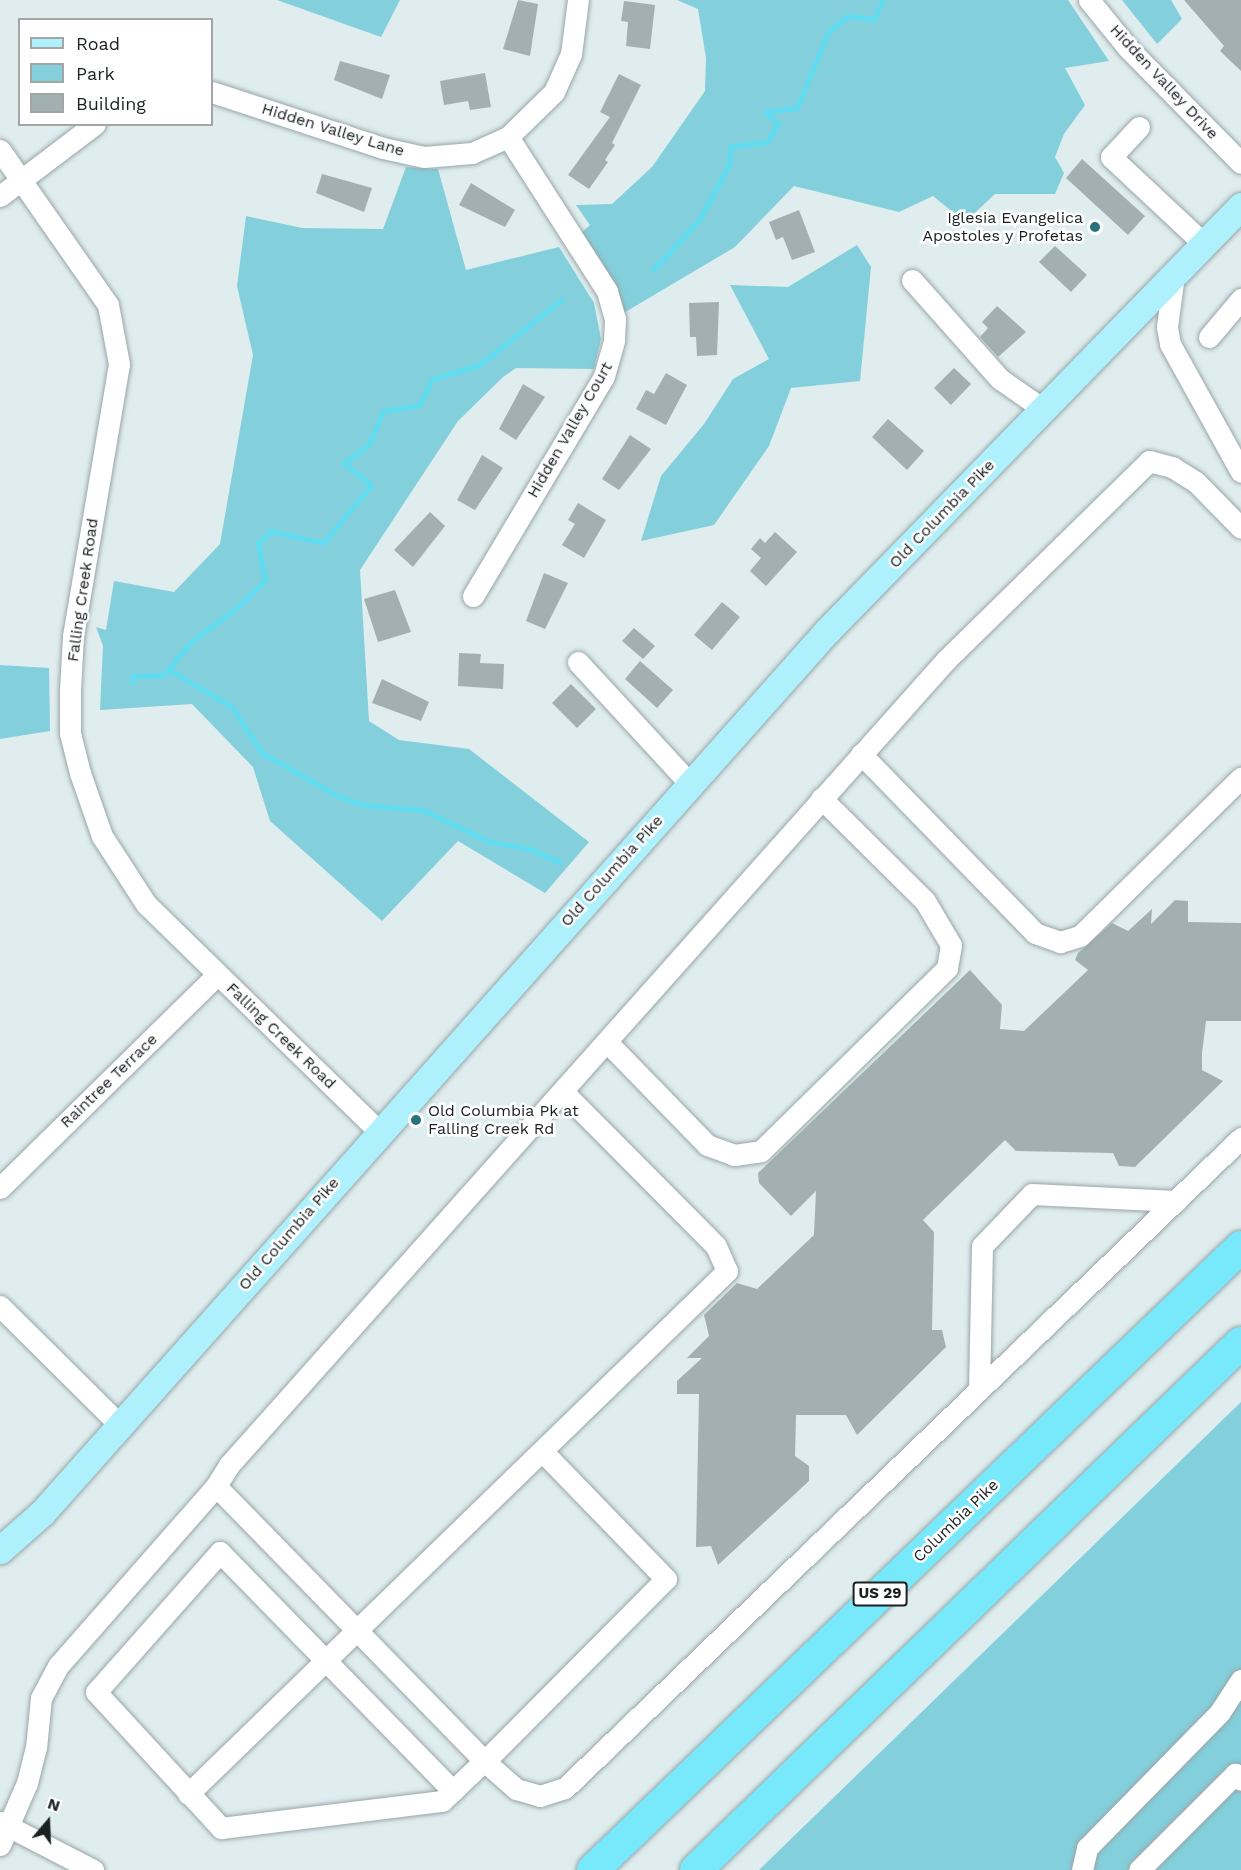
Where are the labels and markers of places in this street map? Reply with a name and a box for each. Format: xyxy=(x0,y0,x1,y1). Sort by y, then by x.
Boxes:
place label: Iglesia Evangelica Apostoles y Profetas xyxy=(922,208,1083,246)
marker: Iglesia Evangelica Apostoles y Profetas xyxy=(1088,220,1102,234)
place label: Old Columbia Pk at Falling Creek Rd xyxy=(428,1101,579,1139)
marker: Old Columbia Pk at Falling Creek Rd xyxy=(409,1113,423,1127)

